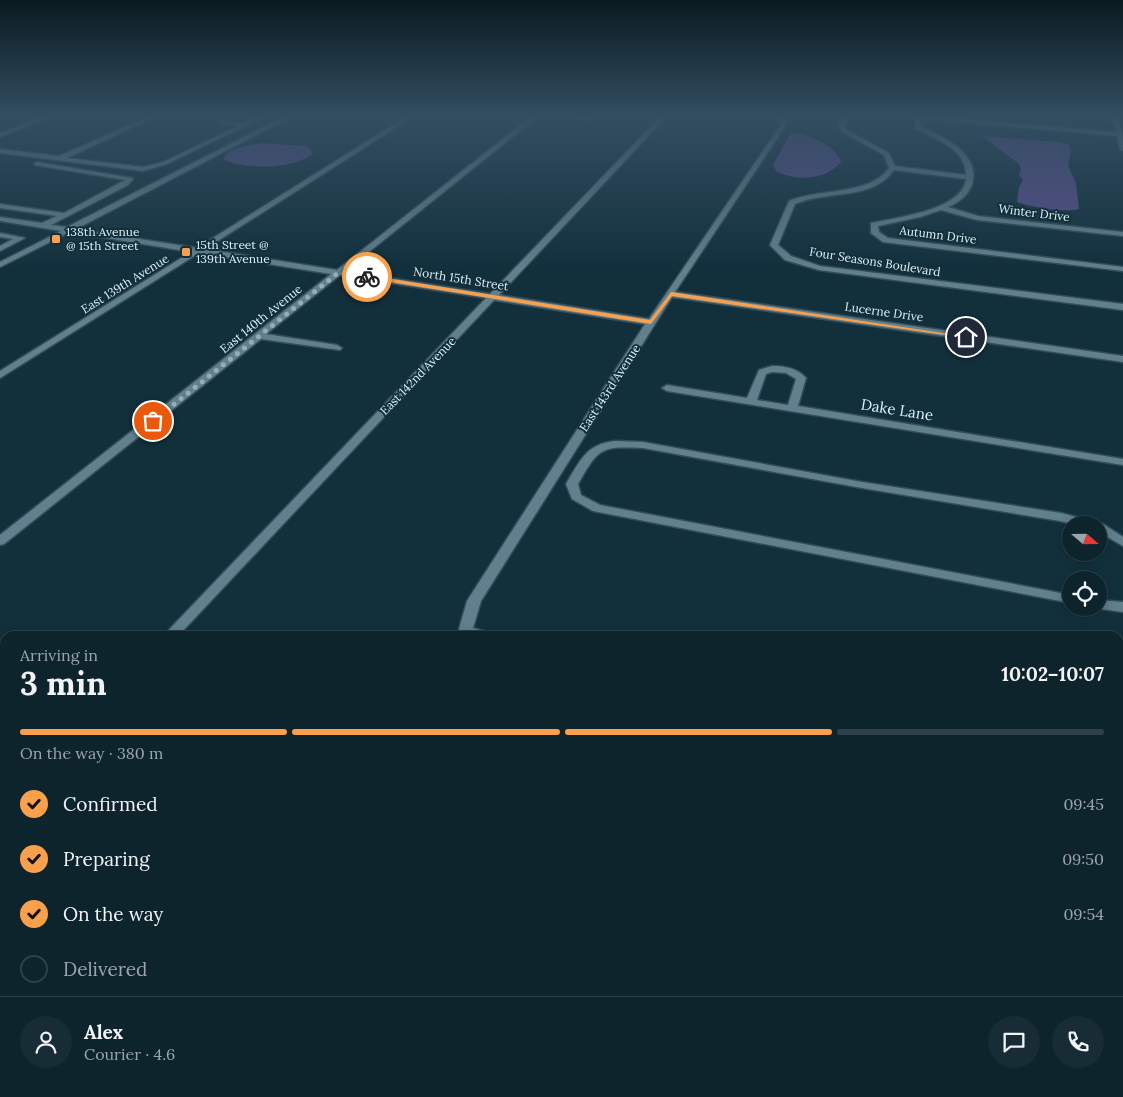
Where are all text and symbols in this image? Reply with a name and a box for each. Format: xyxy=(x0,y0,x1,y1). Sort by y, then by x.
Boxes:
street label: Winter Drive xyxy=(998,201,1071,224)
street label: Autumn Drive xyxy=(898,222,978,247)
place label: 138th Avenue @ 15th Street xyxy=(66,224,140,253)
marker: 138th Avenue @ 15th Street xyxy=(50,233,62,245)
place label: 15th Street @ 139th Avenue xyxy=(196,237,270,266)
street label: Four Seasons Boulevard xyxy=(808,244,942,279)
marker: 15th Street @ 139th Avenue xyxy=(180,246,192,258)
street label: East 139th Avenue xyxy=(78,250,172,317)
courier xyxy=(342,252,392,302)
icon: bike xyxy=(353,263,381,291)
street label: North 15th Street xyxy=(412,264,510,293)
street label: East 140th Avenue xyxy=(217,281,305,356)
street label: Lucerne Drive xyxy=(844,299,925,325)
pin xyxy=(945,316,987,358)
icon: home xyxy=(952,323,980,351)
street label: East 142nd Avenue xyxy=(377,333,459,418)
street label: East 143rd Avenue xyxy=(576,341,644,434)
street label: Dake Lane xyxy=(860,394,935,425)
pin xyxy=(132,400,174,442)
icon: bag xyxy=(139,407,167,435)
north arrow xyxy=(1062,516,1108,561)
map controls xyxy=(1062,516,1107,616)
button: locate xyxy=(1062,571,1107,616)
text: Arriving in xyxy=(20,645,98,665)
text: 10:02–10:07 xyxy=(1001,662,1104,686)
text: 3 min xyxy=(20,663,107,704)
text: On the way · 380 m xyxy=(20,743,163,763)
icon: check xyxy=(20,790,48,818)
text: Confirmed xyxy=(63,792,158,816)
text: 09:45 xyxy=(1063,794,1104,814)
icon: check xyxy=(20,845,48,873)
text: Preparing xyxy=(63,847,150,871)
text: 09:50 xyxy=(1062,849,1104,869)
icon: check xyxy=(20,900,48,928)
text: On the way xyxy=(63,902,163,926)
text: 09:54 xyxy=(1063,904,1104,924)
text: Delivered xyxy=(63,957,147,981)
button: person xyxy=(20,1016,72,1068)
button: chat xyxy=(988,1016,1040,1068)
button: phone xyxy=(1052,1016,1104,1068)
text: Alex xyxy=(84,1020,123,1044)
text: Courier · 4.6 xyxy=(84,1044,175,1064)

